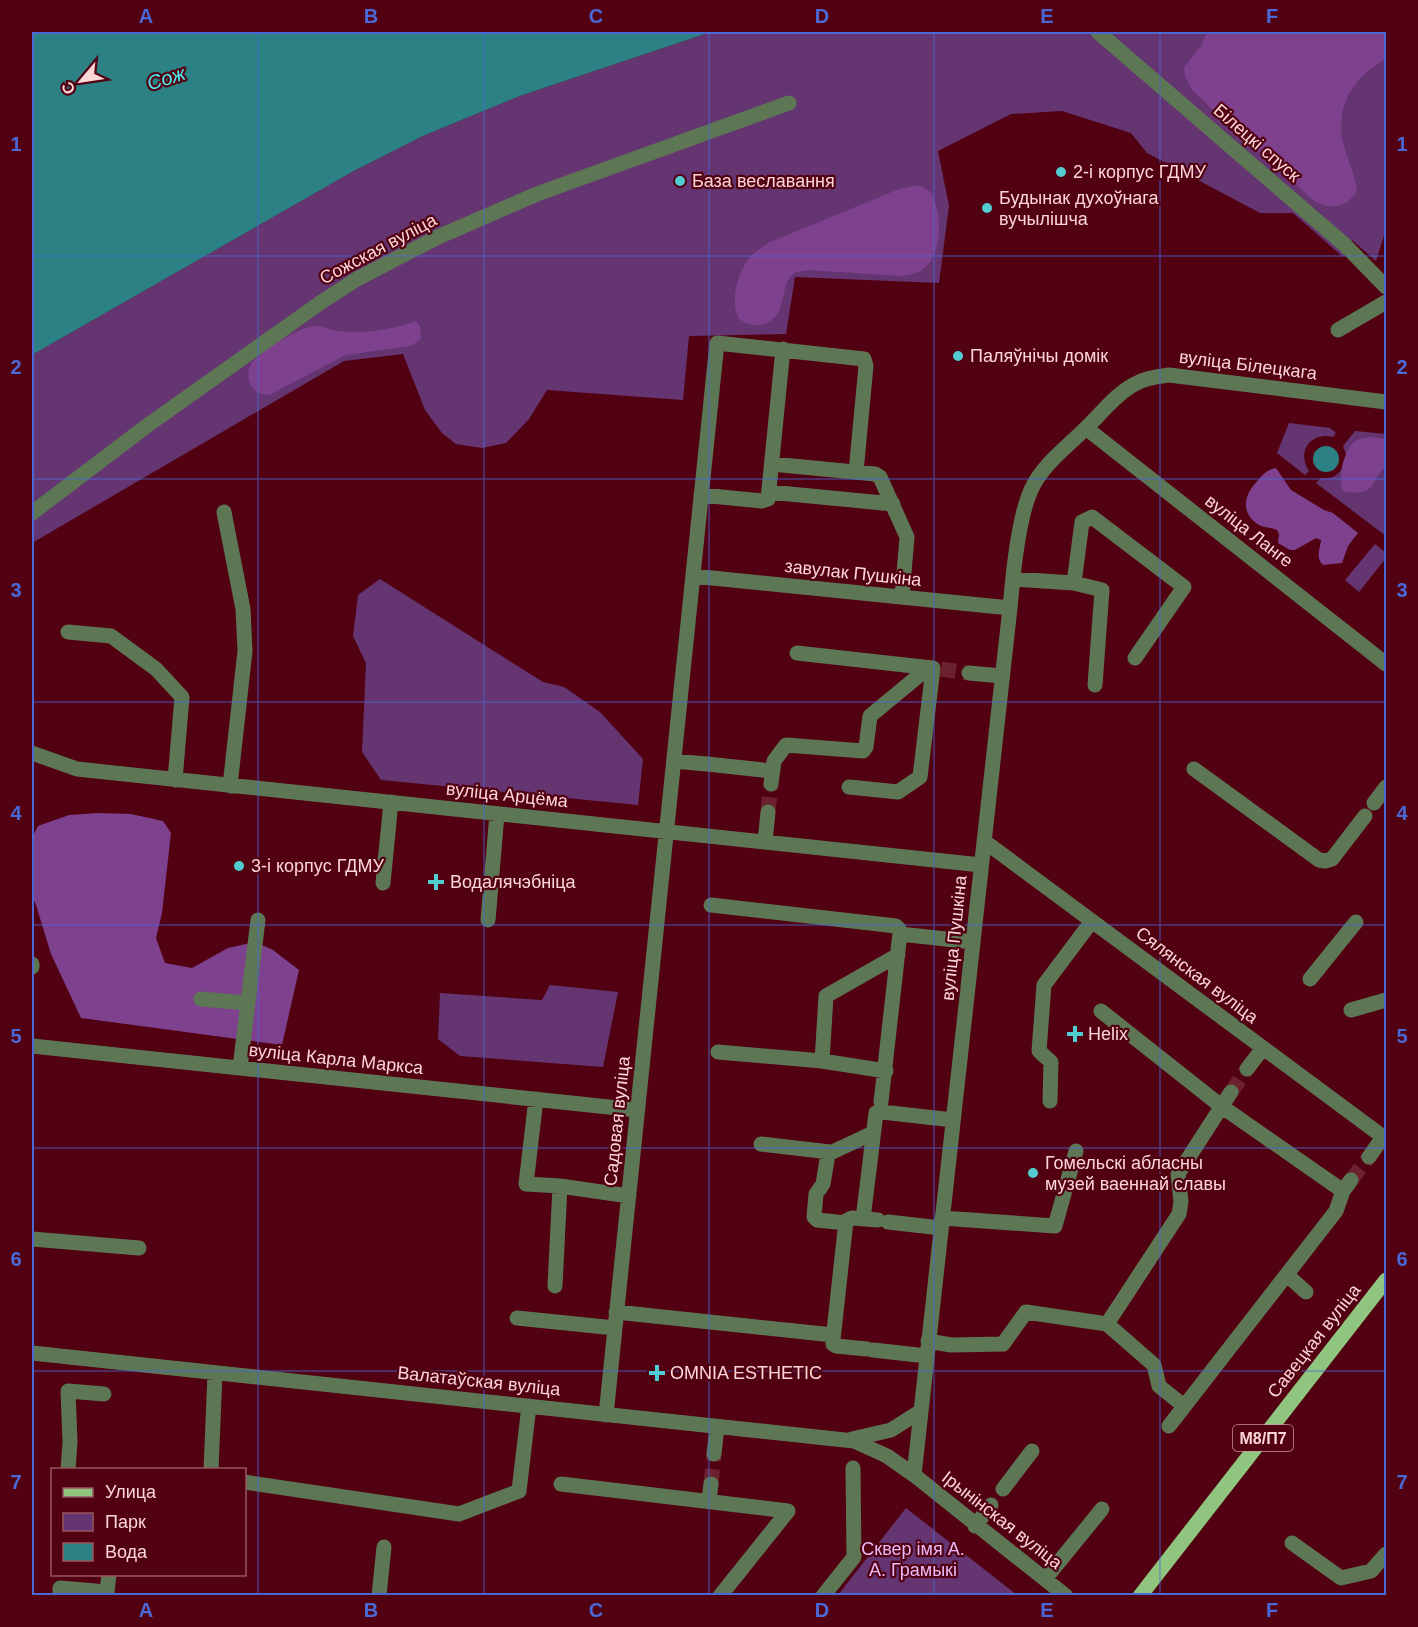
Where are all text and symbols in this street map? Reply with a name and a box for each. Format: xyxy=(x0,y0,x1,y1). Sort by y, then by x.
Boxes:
text: A xyxy=(139,5,153,27)
text: B xyxy=(364,5,378,27)
text: C xyxy=(589,5,603,27)
text: D xyxy=(815,5,829,27)
text: E xyxy=(1040,5,1054,27)
text: F xyxy=(1266,5,1278,27)
north arrow xyxy=(51,51,111,111)
water label: Сож xyxy=(144,61,189,94)
text: С xyxy=(58,78,79,97)
street label: Білецкі спуск xyxy=(1210,100,1304,186)
text: 1 xyxy=(10,133,22,155)
text: 1 xyxy=(1396,133,1408,155)
place label: 2-і корпус ГДМУ xyxy=(1073,162,1206,182)
marker: 2-і корпус ГДМУ xyxy=(1054,165,1068,179)
place label: База веславання xyxy=(692,171,835,191)
marker: База веславання xyxy=(673,174,687,188)
place label: Будынак духоўнага вучылішча xyxy=(999,188,1160,229)
marker: Будынак духоўнага вучылішча xyxy=(980,201,994,215)
street label: Сожская вуліца xyxy=(316,209,441,288)
place label: Паляўнічы домік xyxy=(970,346,1108,366)
street label: вуліца Білецкага xyxy=(1178,347,1319,383)
marker: Паляўнічы домік xyxy=(951,349,965,363)
text: 2 xyxy=(10,356,22,378)
text: 2 xyxy=(1396,356,1408,378)
street label: вуліца Ланге xyxy=(1201,491,1297,571)
street label: завулак Пушкіна xyxy=(784,556,923,590)
text: 3 xyxy=(10,579,22,601)
text: 3 xyxy=(1396,579,1408,601)
street label: вуліца Арцёма xyxy=(445,779,570,811)
text: 4 xyxy=(10,802,22,824)
text: 4 xyxy=(1396,802,1408,824)
place label: 3-і корпус ГДМУ xyxy=(251,856,384,876)
marker: 3-і корпус ГДМУ xyxy=(232,859,246,873)
place label: Водалячэбніца xyxy=(450,872,577,892)
marker: Водалячэбніца xyxy=(427,873,445,891)
street label: вуліца Пушкіна xyxy=(937,873,971,1002)
street label: Сялянская вуліца xyxy=(1132,923,1263,1028)
place label: Helix xyxy=(1088,1024,1128,1044)
text: 5 xyxy=(10,1025,22,1047)
marker: Helix xyxy=(1066,1025,1084,1043)
text: 5 xyxy=(1396,1025,1408,1047)
street label: вуліца Карла Маркса xyxy=(248,1040,425,1078)
street label: Садовая вуліца xyxy=(600,1054,634,1187)
place label: Гомельскі абласны музей ваеннай славы xyxy=(1045,1153,1226,1194)
marker: Гомельскі абласны музей ваеннай славы xyxy=(1026,1166,1040,1180)
text: 6 xyxy=(10,1248,22,1270)
text: 6 xyxy=(1396,1248,1408,1270)
street label: Савецкая вуліца xyxy=(1263,1279,1365,1402)
street label: Валатаўская вуліца xyxy=(396,1362,562,1400)
place label: OMNIA ESTHETIC xyxy=(670,1363,822,1383)
marker: OMNIA ESTHETIC xyxy=(648,1364,666,1382)
road number: М8/П7 xyxy=(1233,1425,1293,1451)
street label: Ірынінская вуліца xyxy=(938,1467,1067,1574)
legend xyxy=(51,1468,246,1576)
text: 7 xyxy=(10,1471,22,1493)
text: 7 xyxy=(1396,1471,1408,1493)
text: Улица xyxy=(105,1482,157,1502)
text: Парк xyxy=(105,1512,146,1532)
park label: Сквер імя А. А. Грамыкі xyxy=(861,1539,965,1580)
text: Вода xyxy=(105,1542,148,1562)
text: A xyxy=(139,1599,153,1621)
text: B xyxy=(364,1599,378,1621)
text: C xyxy=(589,1599,603,1621)
text: D xyxy=(815,1599,829,1621)
text: E xyxy=(1040,1599,1054,1621)
text: F xyxy=(1266,1599,1278,1621)

